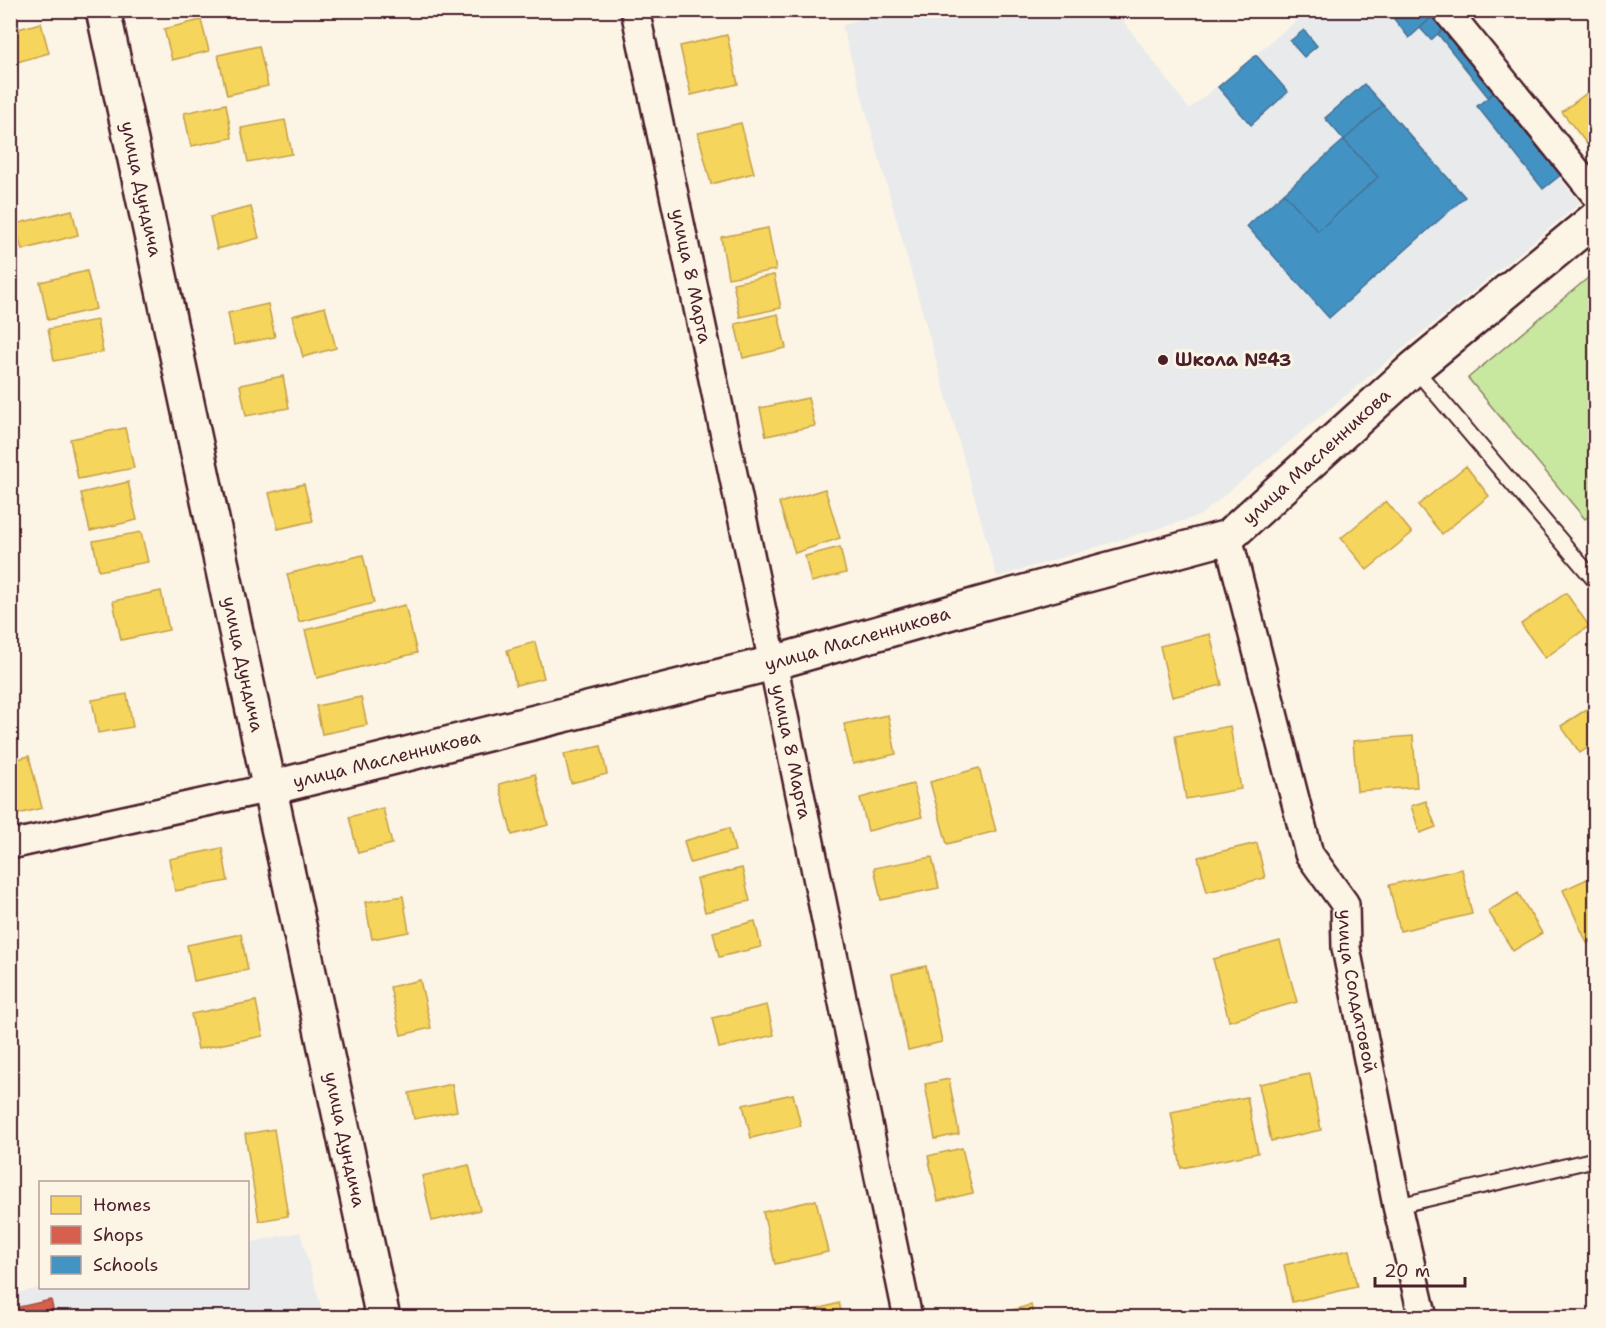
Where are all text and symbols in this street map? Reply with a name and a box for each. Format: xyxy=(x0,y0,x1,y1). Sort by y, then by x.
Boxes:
street label: улица Дундича xyxy=(115,119,167,259)
street label: улица 8 Марта xyxy=(665,207,717,346)
place label: Школа №43 xyxy=(1175,348,1291,372)
marker: Школа №43 xyxy=(1156,353,1170,367)
street label: улица Масленникова xyxy=(1237,383,1396,530)
street label: улица Дундича xyxy=(217,594,269,734)
street label: улица Масленникова xyxy=(762,601,953,677)
street label: улица 8 Марта xyxy=(766,682,817,821)
street label: улица Масленникова xyxy=(290,724,483,794)
street label: улица Солдатовой xyxy=(1333,909,1382,1075)
street label: улица Дундича xyxy=(319,1069,371,1209)
legend xyxy=(39,1181,249,1289)
text: Homes xyxy=(93,1193,151,1217)
text: Shops xyxy=(93,1223,144,1247)
scale bar xyxy=(1375,1250,1465,1288)
text: Schools xyxy=(93,1253,159,1277)
text: 20 m xyxy=(1384,1259,1430,1283)

